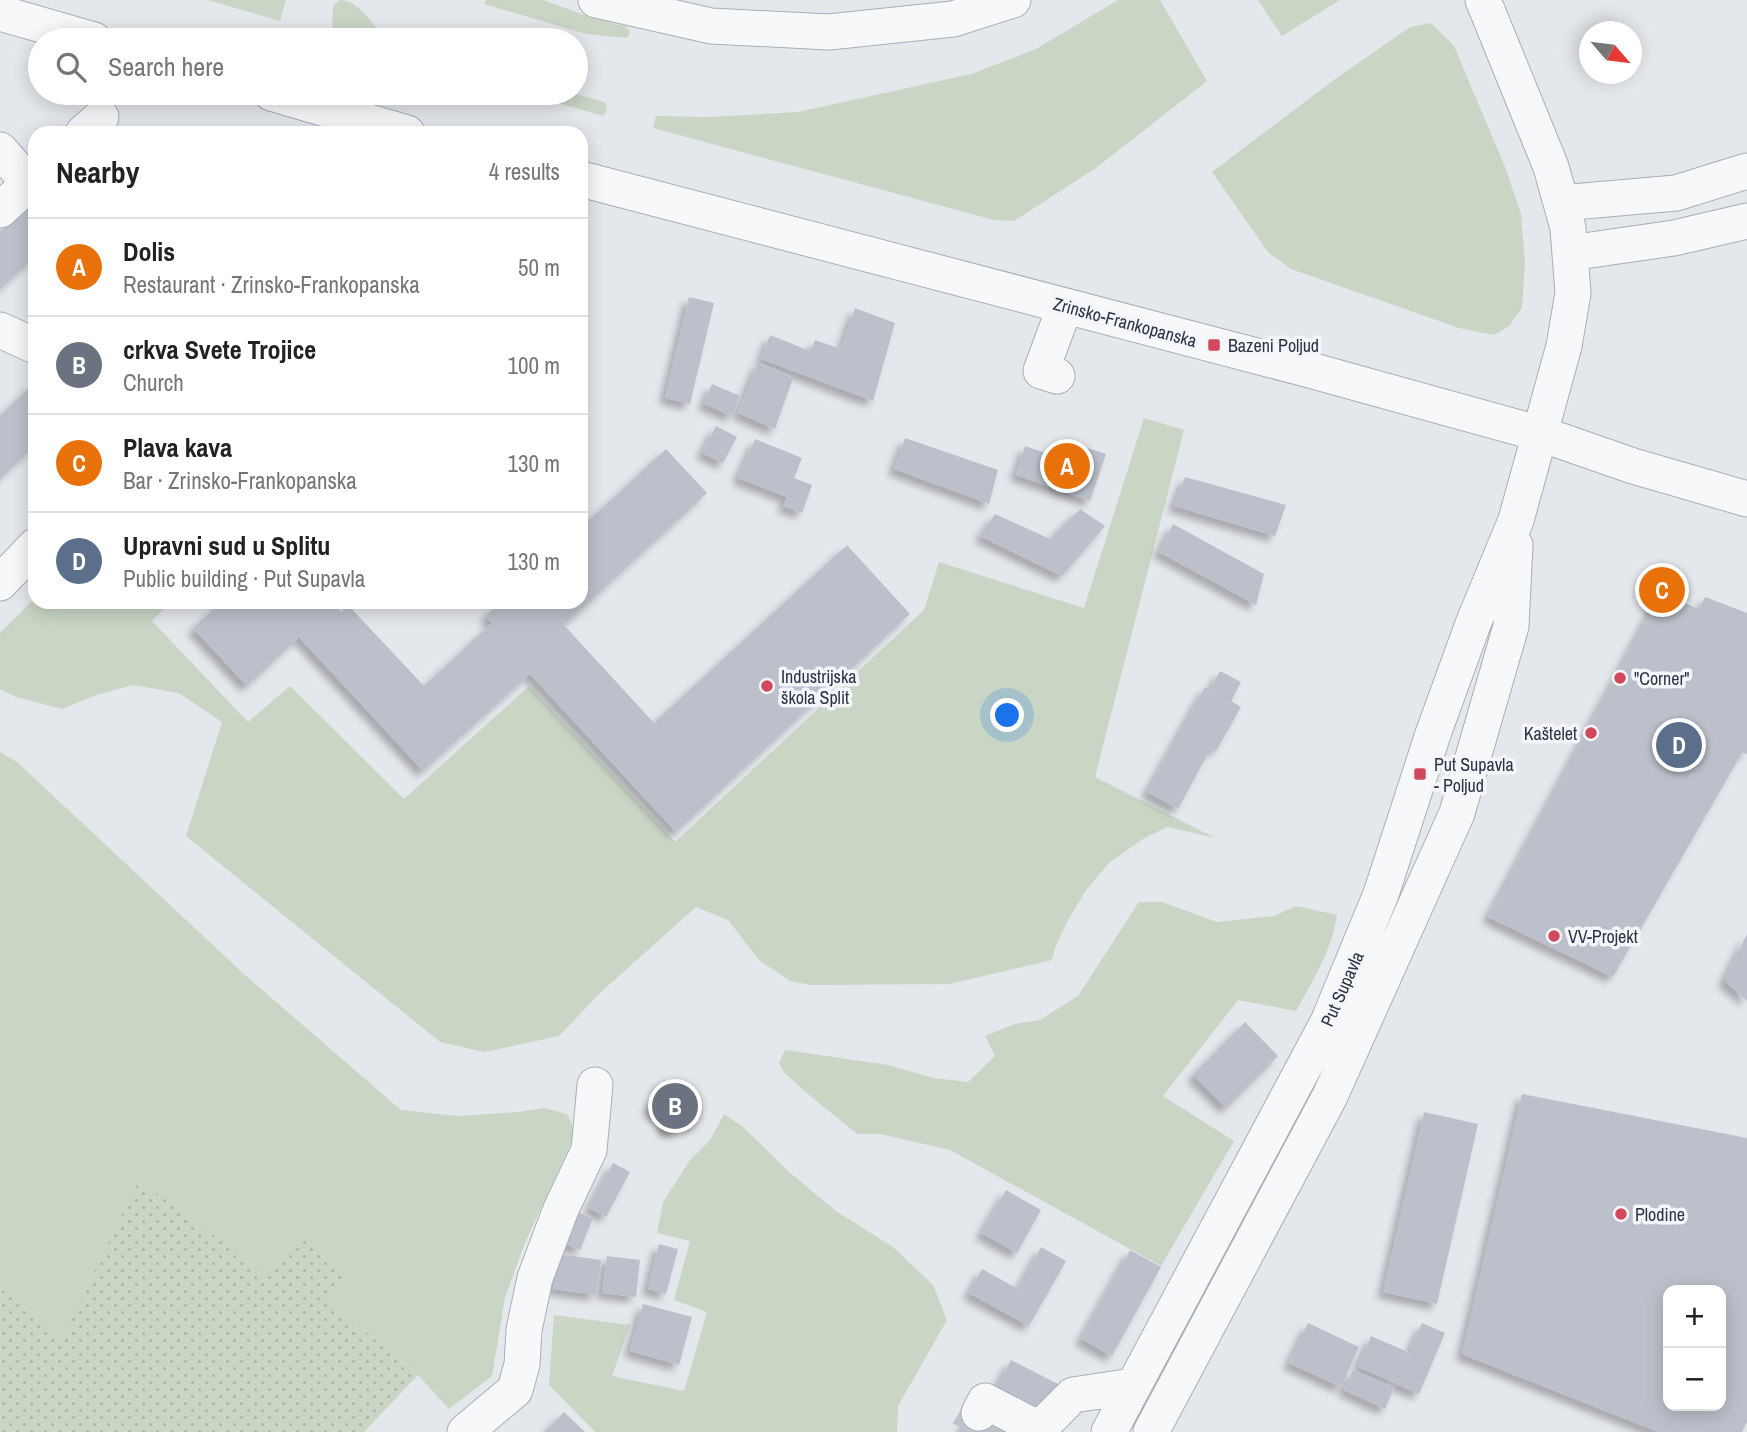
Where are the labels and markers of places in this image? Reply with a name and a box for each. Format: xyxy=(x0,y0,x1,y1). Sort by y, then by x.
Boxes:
place label: Bazeni Poljud xyxy=(1228,333,1319,358)
marker: Bazeni Poljud xyxy=(1206,337,1222,353)
pin: A xyxy=(1044,440,1090,492)
pin: C xyxy=(1639,564,1685,616)
place label: Industrijska škola Split xyxy=(781,664,856,710)
place label: "Corner" xyxy=(1634,666,1690,691)
marker: "Corner" xyxy=(1612,670,1628,686)
marker: Industrijska škola Split xyxy=(759,678,775,694)
pin: D xyxy=(1656,719,1702,771)
place label: Kaštelet xyxy=(1524,721,1577,746)
marker: Kaštelet xyxy=(1583,725,1599,741)
place label: Put Supavla - Poljud xyxy=(1434,752,1514,798)
marker: Put Supavla - Poljud xyxy=(1412,766,1428,782)
place label: VV-Projekt xyxy=(1568,924,1638,949)
marker: VV-Projekt xyxy=(1546,928,1562,944)
pin: B xyxy=(652,1080,698,1132)
place label: Plodine xyxy=(1635,1202,1685,1227)
marker: Plodine xyxy=(1613,1206,1629,1222)

